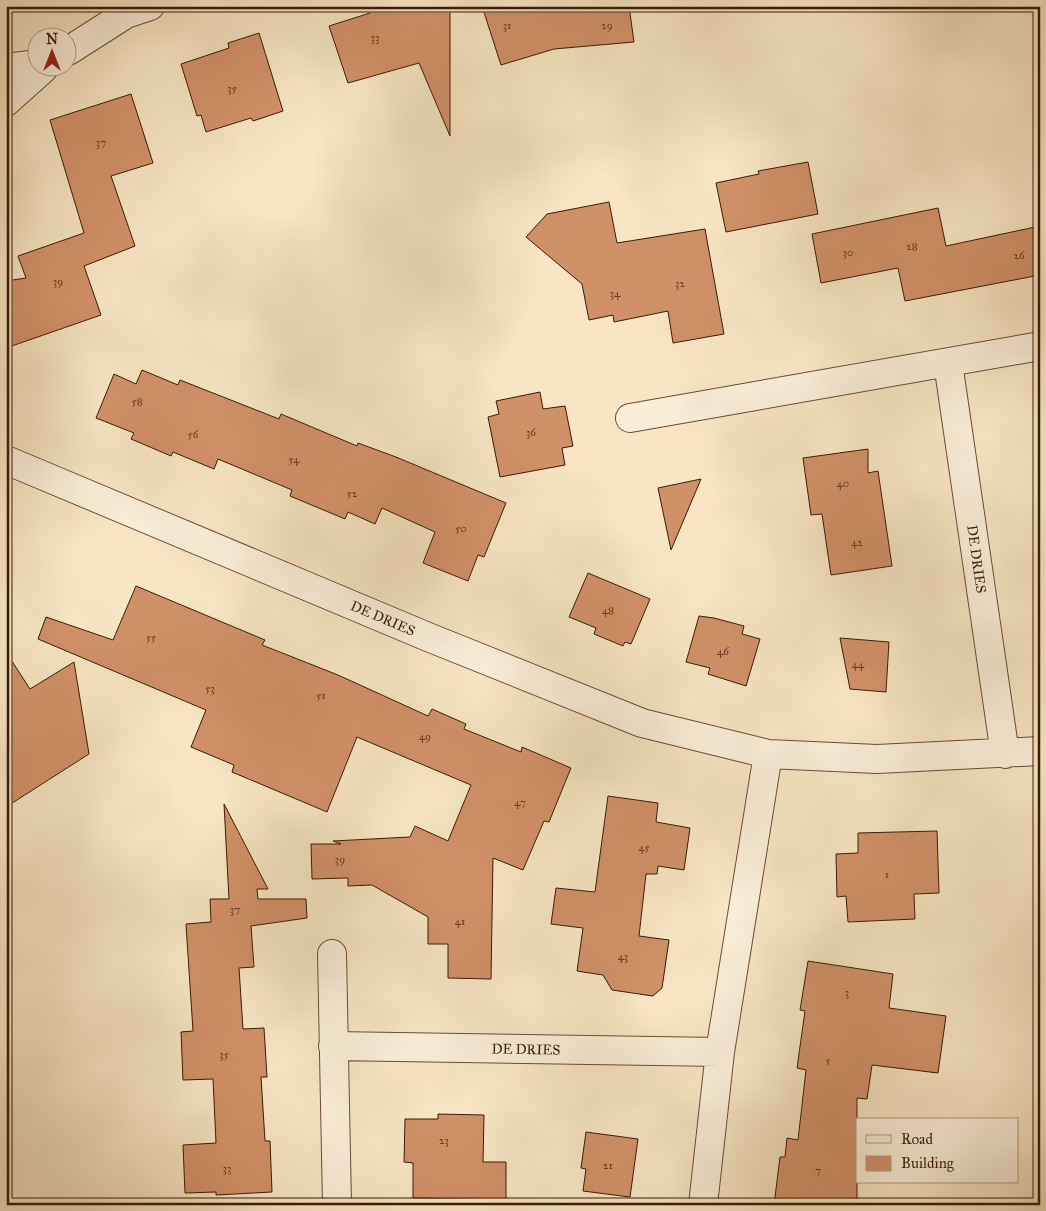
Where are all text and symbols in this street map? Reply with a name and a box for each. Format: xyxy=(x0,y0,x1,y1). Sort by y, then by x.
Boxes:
house number: 31 xyxy=(503,19,511,32)
house number: 29 xyxy=(601,19,613,32)
north arrow xyxy=(28,28,78,78)
text: N xyxy=(46,31,58,48)
house number: 33 xyxy=(371,31,379,44)
house number: 35 xyxy=(227,82,237,95)
house number: 37 xyxy=(96,136,106,149)
house number: 28 xyxy=(906,240,918,253)
house number: 30 xyxy=(843,246,853,259)
house number: 26 xyxy=(1013,249,1025,262)
house number: 39 xyxy=(53,275,63,288)
house number: 32 xyxy=(675,277,685,290)
house number: 34 xyxy=(610,287,621,300)
house number: 58 xyxy=(132,395,143,408)
house number: 36 xyxy=(526,426,536,439)
house number: 56 xyxy=(188,428,199,441)
house number: 54 xyxy=(289,453,300,466)
house number: 40 xyxy=(837,477,849,490)
house number: 52 xyxy=(347,487,358,500)
house number: 50 xyxy=(455,522,467,535)
street label: DE DRIES xyxy=(963,524,990,594)
house number: 42 xyxy=(851,536,863,549)
street label: DE DRIES xyxy=(348,597,418,640)
house number: 48 xyxy=(602,604,614,617)
house number: 55 xyxy=(146,631,156,644)
house number: 46 xyxy=(717,645,729,658)
house number: 44 xyxy=(852,658,865,671)
house number: 53 xyxy=(205,682,215,695)
house number: 51 xyxy=(316,689,326,702)
house number: 49 xyxy=(419,730,431,743)
house number: 47 xyxy=(514,796,526,809)
house number: 45 xyxy=(638,841,650,854)
house number: 39 xyxy=(335,853,345,866)
house number: 1 xyxy=(885,868,889,881)
house number: 37 xyxy=(230,903,240,916)
house number: 41 xyxy=(455,915,465,928)
house number: 43 xyxy=(618,950,628,963)
house number: 3 xyxy=(845,986,849,999)
street label: DE DRIES xyxy=(491,1040,561,1059)
house number: 35 xyxy=(219,1048,229,1061)
house number: 5 xyxy=(825,1054,831,1067)
legend xyxy=(856,1118,1018,1184)
text: Road xyxy=(901,1130,933,1148)
house number: 23 xyxy=(439,1134,449,1147)
text: Building xyxy=(901,1154,955,1172)
house number: 21 xyxy=(603,1159,613,1172)
house number: 33 xyxy=(223,1162,231,1175)
house number: 7 xyxy=(815,1164,821,1177)

